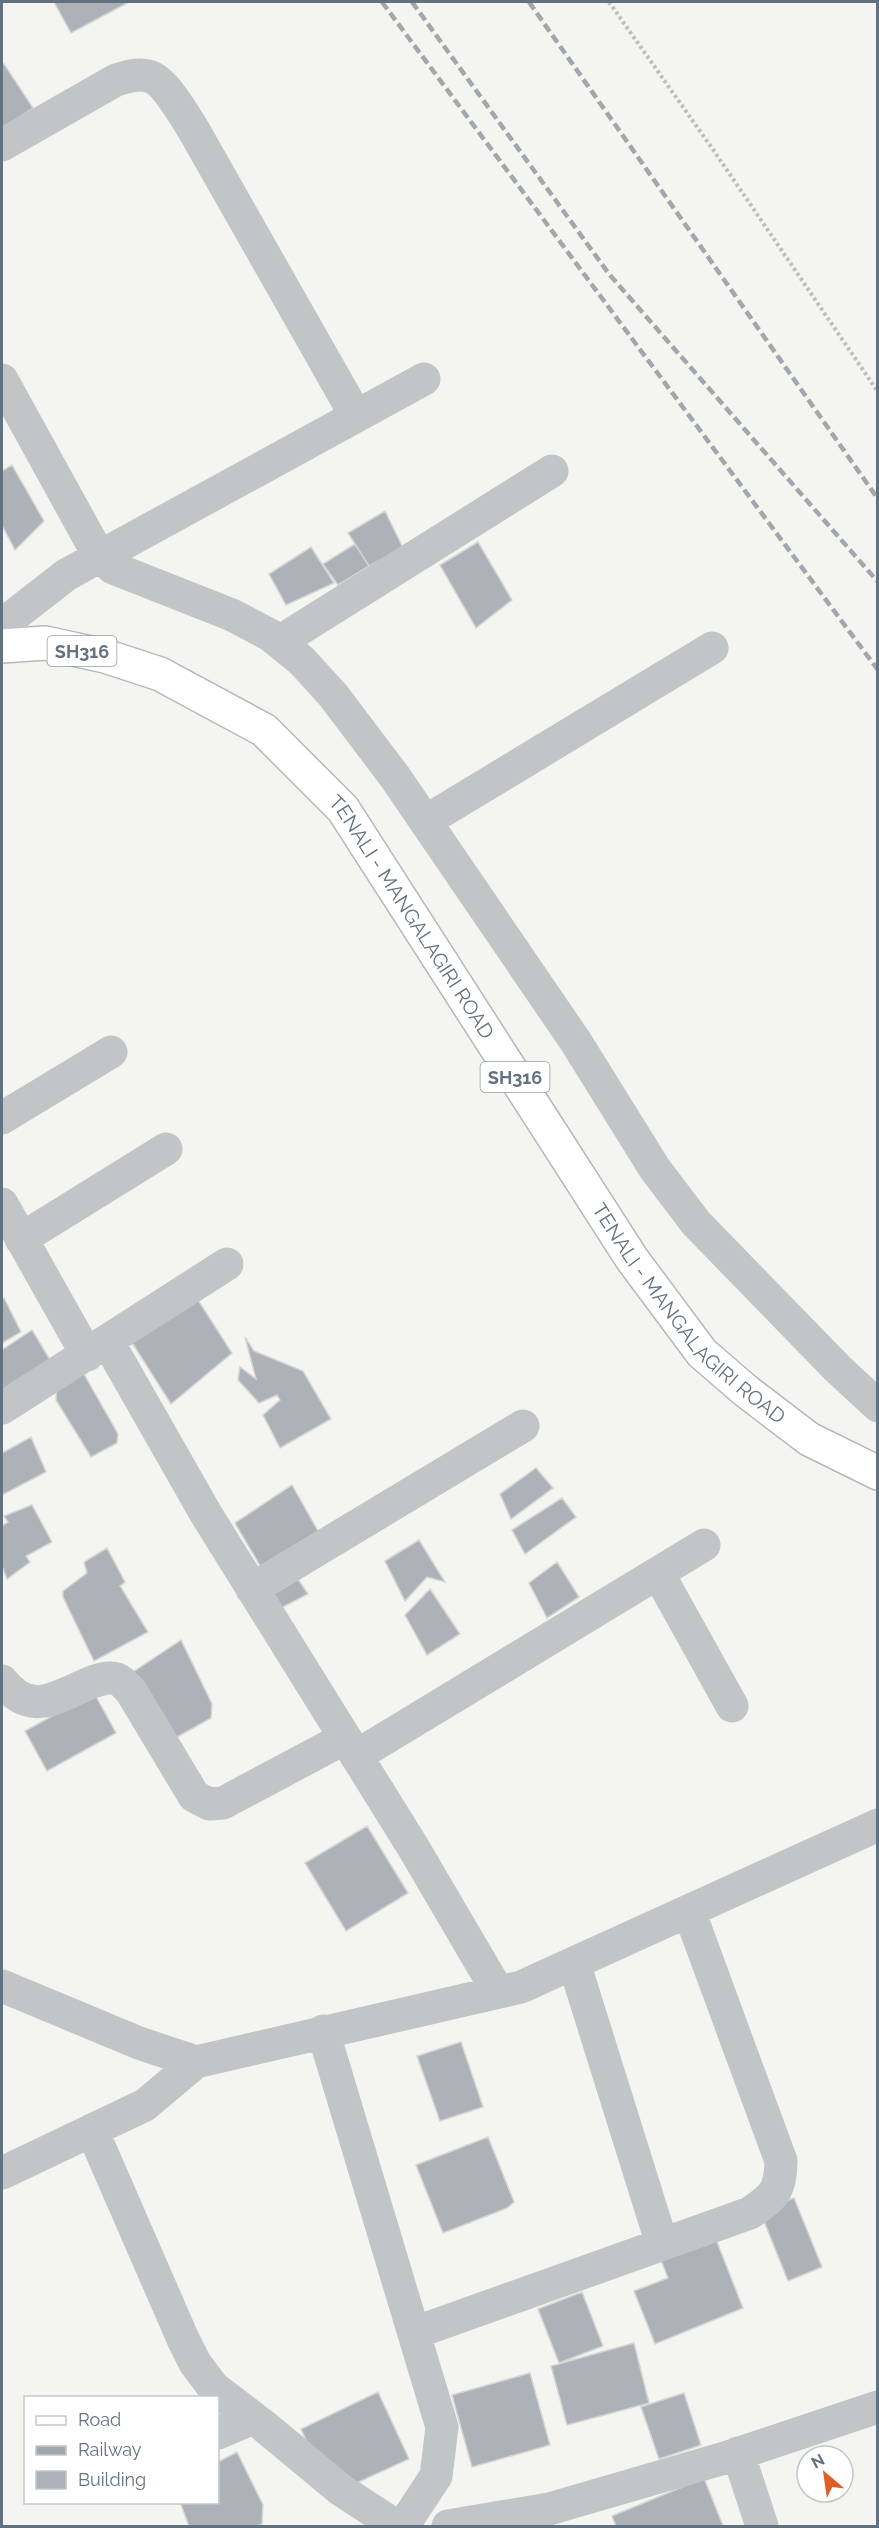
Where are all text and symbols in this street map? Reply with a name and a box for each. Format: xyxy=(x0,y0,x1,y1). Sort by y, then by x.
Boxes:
road number: SH316 xyxy=(48,636,116,666)
street label: TENALI - MANGALAGIRI ROAD xyxy=(324,790,499,1043)
road number: SH316 xyxy=(480,1062,550,1092)
street label: TENALI - MANGALAGIRI ROAD xyxy=(587,1199,790,1429)
legend xyxy=(24,2396,219,2504)
text: Road xyxy=(78,2409,121,2430)
text: Railway xyxy=(78,2439,142,2460)
north arrow xyxy=(795,2444,855,2504)
text: N xyxy=(808,2450,828,2473)
text: Building xyxy=(78,2469,146,2490)

